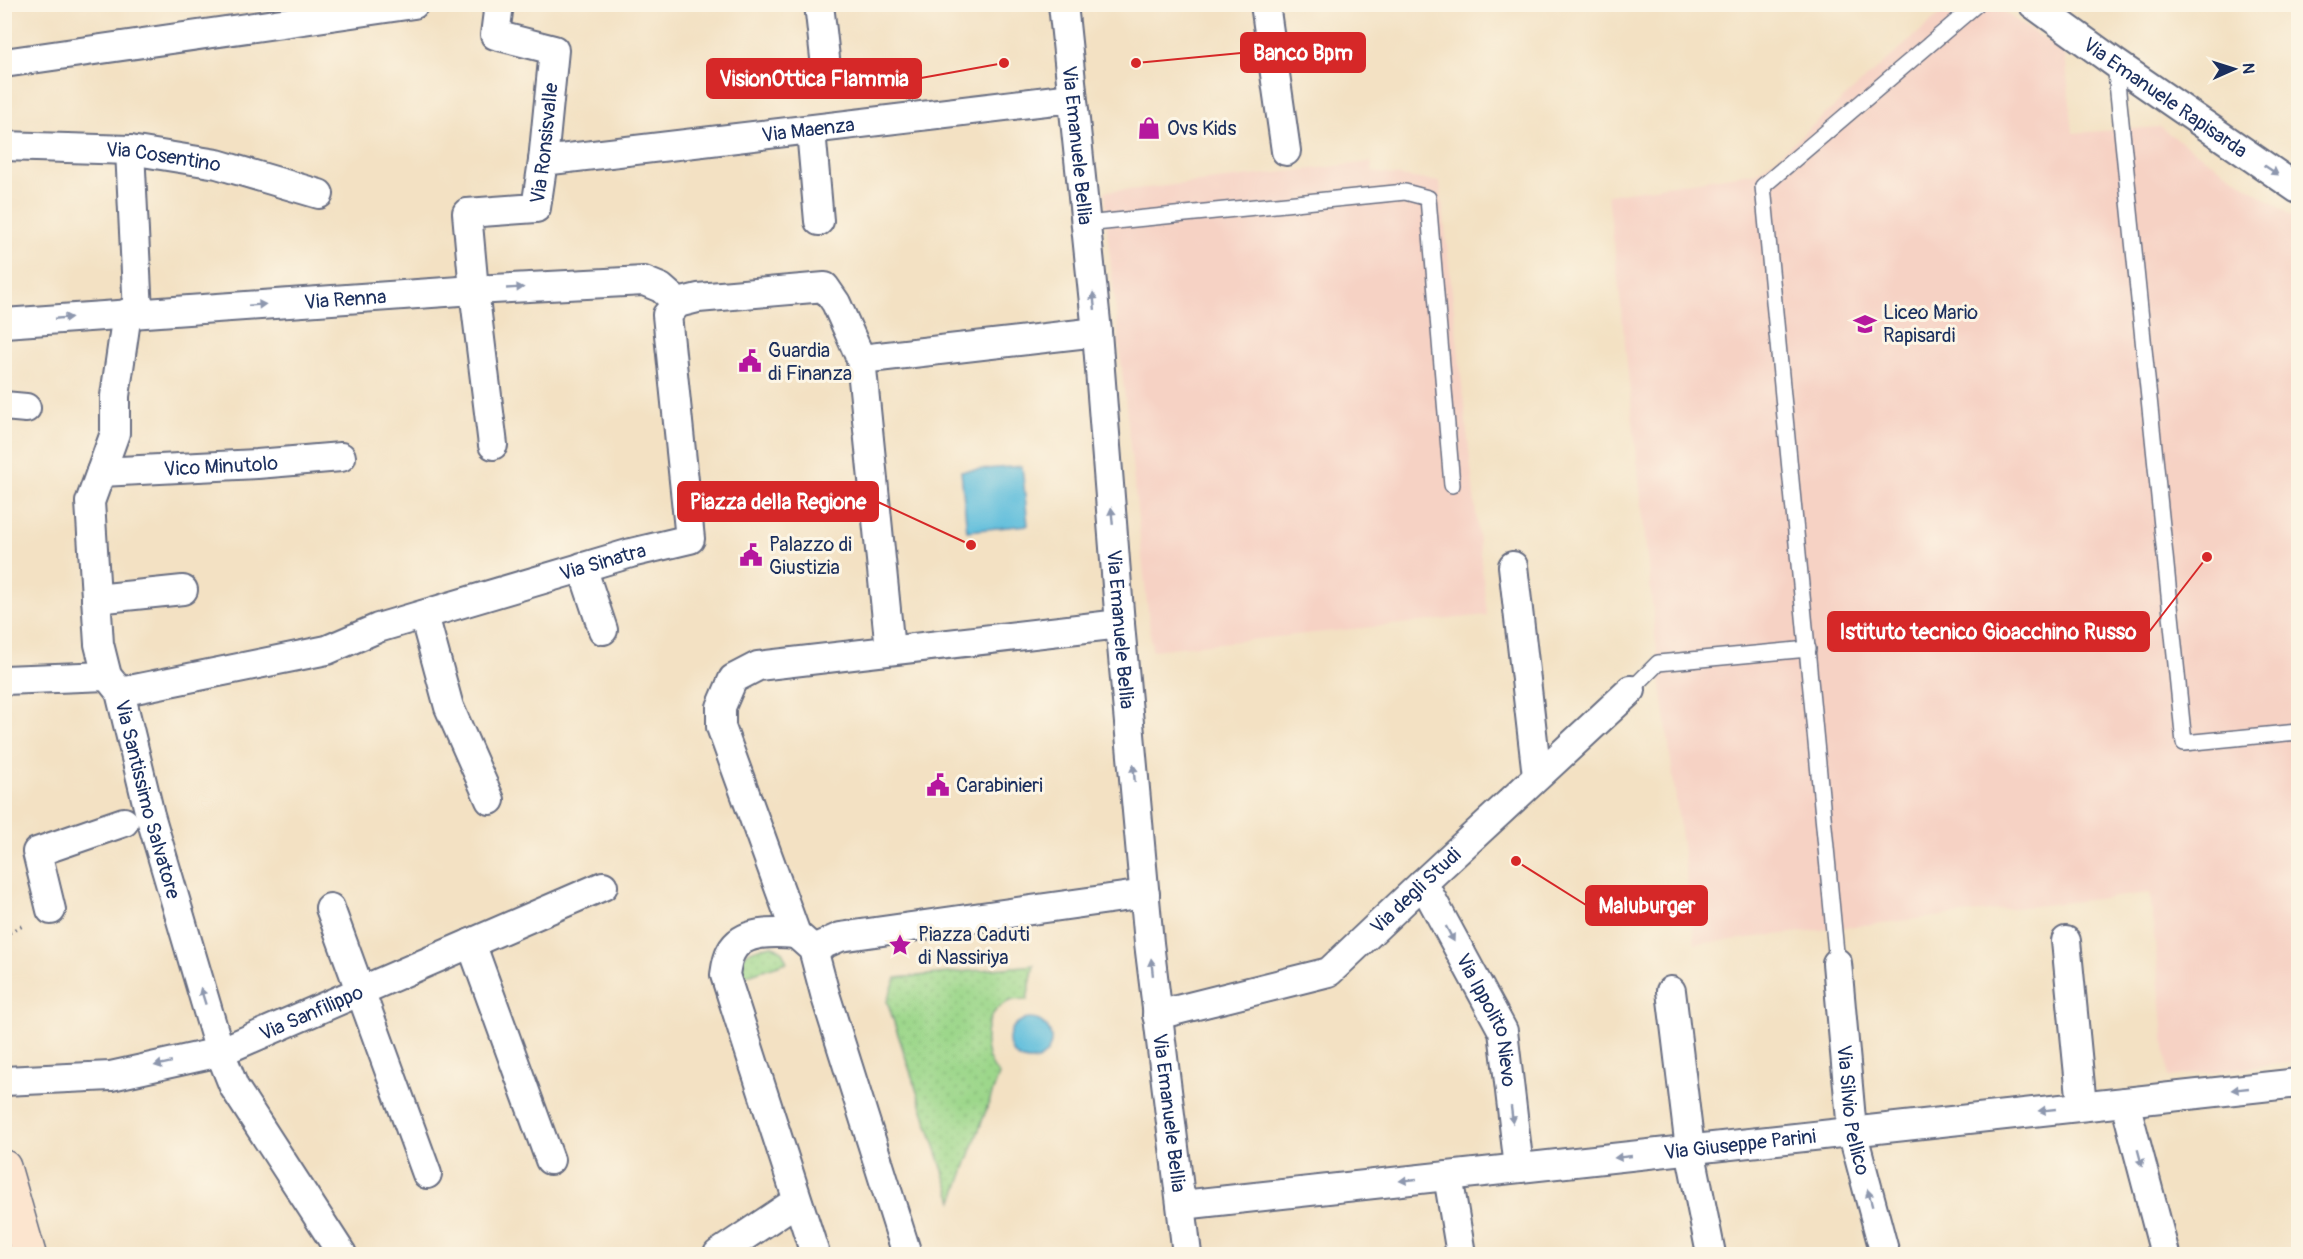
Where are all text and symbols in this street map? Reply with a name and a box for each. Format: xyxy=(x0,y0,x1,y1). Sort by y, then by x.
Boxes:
street label: Via Emanuele Rapisarda xyxy=(2078,32,2252,163)
callout: Banco Bpm xyxy=(1241,33,1365,72)
north arrow xyxy=(2204,39,2264,99)
text: Banco Bpm xyxy=(1253,40,1353,67)
callout: VisionOttica Flammia xyxy=(707,59,921,98)
text: N xyxy=(2238,62,2258,74)
street label: Via Emanuele Bellia xyxy=(1056,64,1098,226)
text: VisionOttica Flammia xyxy=(719,66,909,93)
street label: Via Ronsisvalle xyxy=(525,82,564,205)
street label: Via Maenza xyxy=(760,112,856,148)
shop icon: Ovs Kids xyxy=(1136,115,1162,141)
place label: Ovs Kids xyxy=(1167,116,1236,141)
street label: Via Cosentino xyxy=(106,137,223,177)
one-way arrow xyxy=(2263,164,2279,175)
one-way arrow xyxy=(505,283,524,292)
street label: Via Renna xyxy=(303,284,387,315)
one-way arrow xyxy=(1089,291,1099,310)
one-way arrow xyxy=(248,300,267,309)
place label: Liceo Mario Rapisardi xyxy=(1883,300,1978,348)
school or university icon: Liceo Mario Rapisardi xyxy=(1852,311,1878,337)
one-way arrow xyxy=(53,314,72,323)
place label: Guardia di Finanza xyxy=(768,338,852,386)
public building icon: Guardia di Finanza xyxy=(737,348,763,374)
street label: Vico Minutolo xyxy=(163,450,279,482)
callout: Piazza della Regione xyxy=(678,482,878,521)
text: Piazza della Regione xyxy=(690,489,867,516)
one-way arrow xyxy=(1107,506,1117,525)
place label: Palazzo di Giustizia xyxy=(769,532,852,580)
street label: Via Sinatra xyxy=(557,538,648,587)
public building icon: Palazzo di Giustizia xyxy=(738,542,764,568)
street label: Via Emanuele Bellia xyxy=(1101,549,1140,710)
callout: Istituto tecnico Gioacchino Russo xyxy=(1828,612,2149,651)
text: Istituto tecnico Gioacchino Russo xyxy=(1840,619,2137,646)
street label: Via Santissimo Salvatore xyxy=(109,697,186,902)
one-way arrow xyxy=(1129,763,1139,782)
public building icon: Carabinieri xyxy=(925,772,951,798)
place label: Carabinieri xyxy=(956,773,1043,798)
street label: Via degli Studi xyxy=(1365,842,1466,939)
callout: Maluburger xyxy=(1586,886,1707,925)
text: Maluburger xyxy=(1598,893,1696,920)
place label: Piazza Caduti di Nassiriya xyxy=(918,922,1030,970)
one-way arrow xyxy=(1445,926,1455,943)
place icon: Piazza Caduti di Nassiriya xyxy=(887,932,913,958)
street label: Via Ippolito Nievo xyxy=(1450,949,1521,1088)
one-way arrow xyxy=(1147,958,1157,977)
street label: Via Sanfilippo xyxy=(256,979,367,1046)
one-way arrow xyxy=(198,986,207,1004)
street label: Via Emanuele Bellia xyxy=(1147,1032,1191,1194)
street label: Via Silvio Pellico xyxy=(1831,1044,1875,1178)
one-way arrow xyxy=(154,1060,172,1070)
one-way arrow xyxy=(2231,1084,2250,1094)
one-way arrow xyxy=(2037,1105,2056,1115)
one-way arrow xyxy=(1508,1106,1517,1125)
street label: Via Giuseppe Parini xyxy=(1662,1124,1817,1165)
one-way arrow xyxy=(2136,1149,2145,1167)
one-way arrow xyxy=(1613,1152,1632,1161)
one-way arrow xyxy=(1399,1175,1418,1185)
one-way arrow xyxy=(1865,1189,1874,1207)

